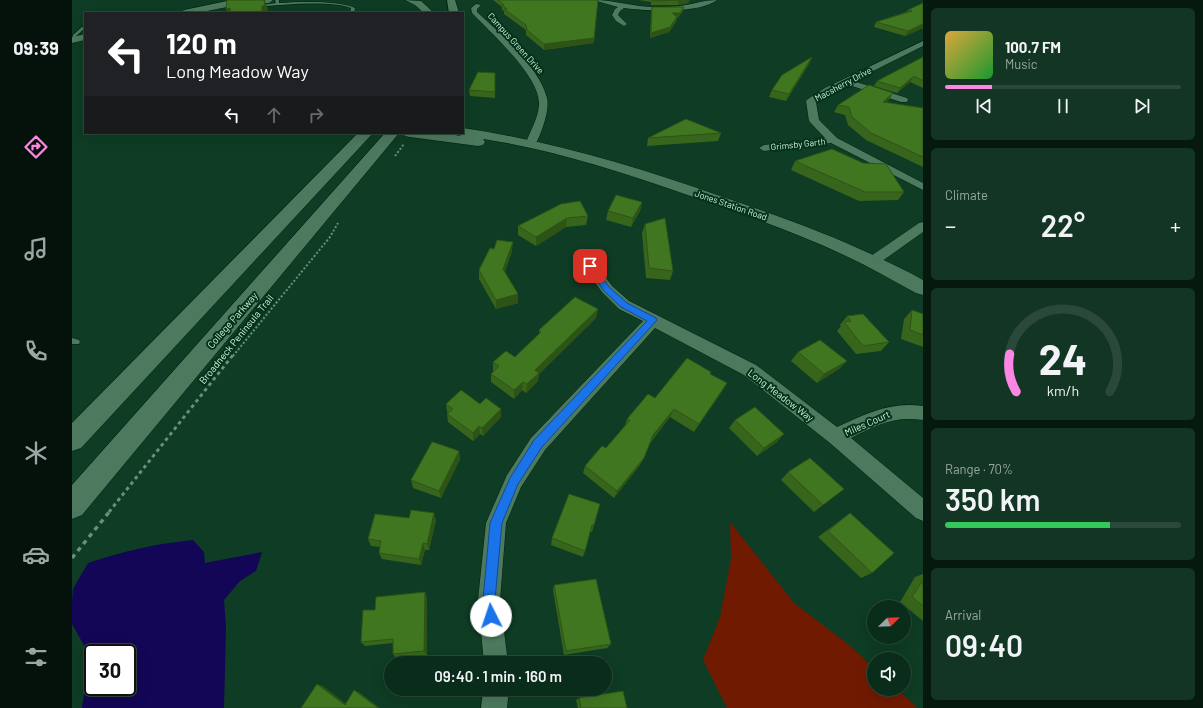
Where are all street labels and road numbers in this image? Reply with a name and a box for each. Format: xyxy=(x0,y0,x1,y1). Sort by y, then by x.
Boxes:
street label: Campus Green Drive xyxy=(486,10,546,76)
street label: Macsherry Drive xyxy=(813,64,873,104)
street label: Grimsby Garth xyxy=(770,136,826,152)
street label: Jones Station Road xyxy=(693,187,769,223)
street label: College Parkway xyxy=(204,289,260,351)
street label: Broadneck Peninsula Trail xyxy=(196,292,276,386)
street label: Long Meadow Way xyxy=(746,366,817,424)
street label: Miles Court xyxy=(842,408,892,438)

